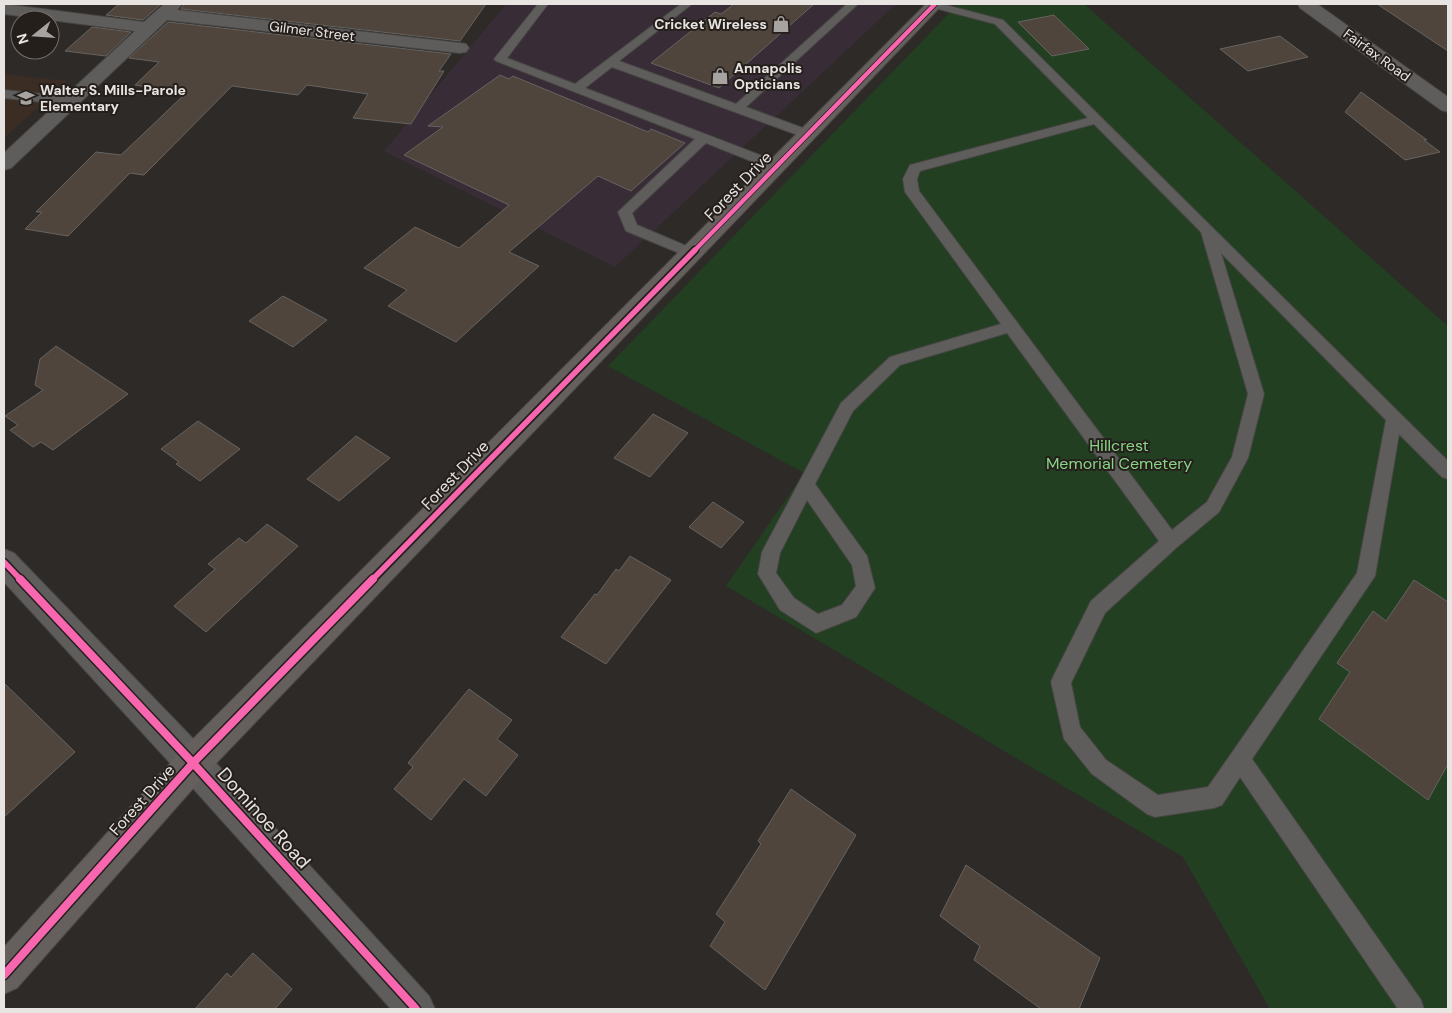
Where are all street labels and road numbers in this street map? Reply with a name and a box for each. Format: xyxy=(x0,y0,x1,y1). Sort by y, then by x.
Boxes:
street label: Gilmer Street xyxy=(268,17,356,45)
street label: Fairfax Road xyxy=(1340,25,1414,85)
street label: Forest Drive xyxy=(700,147,776,225)
street label: Forest Drive xyxy=(417,436,493,514)
street label: Forest Drive xyxy=(105,760,179,840)
street label: Dominoe Road xyxy=(212,762,316,874)

